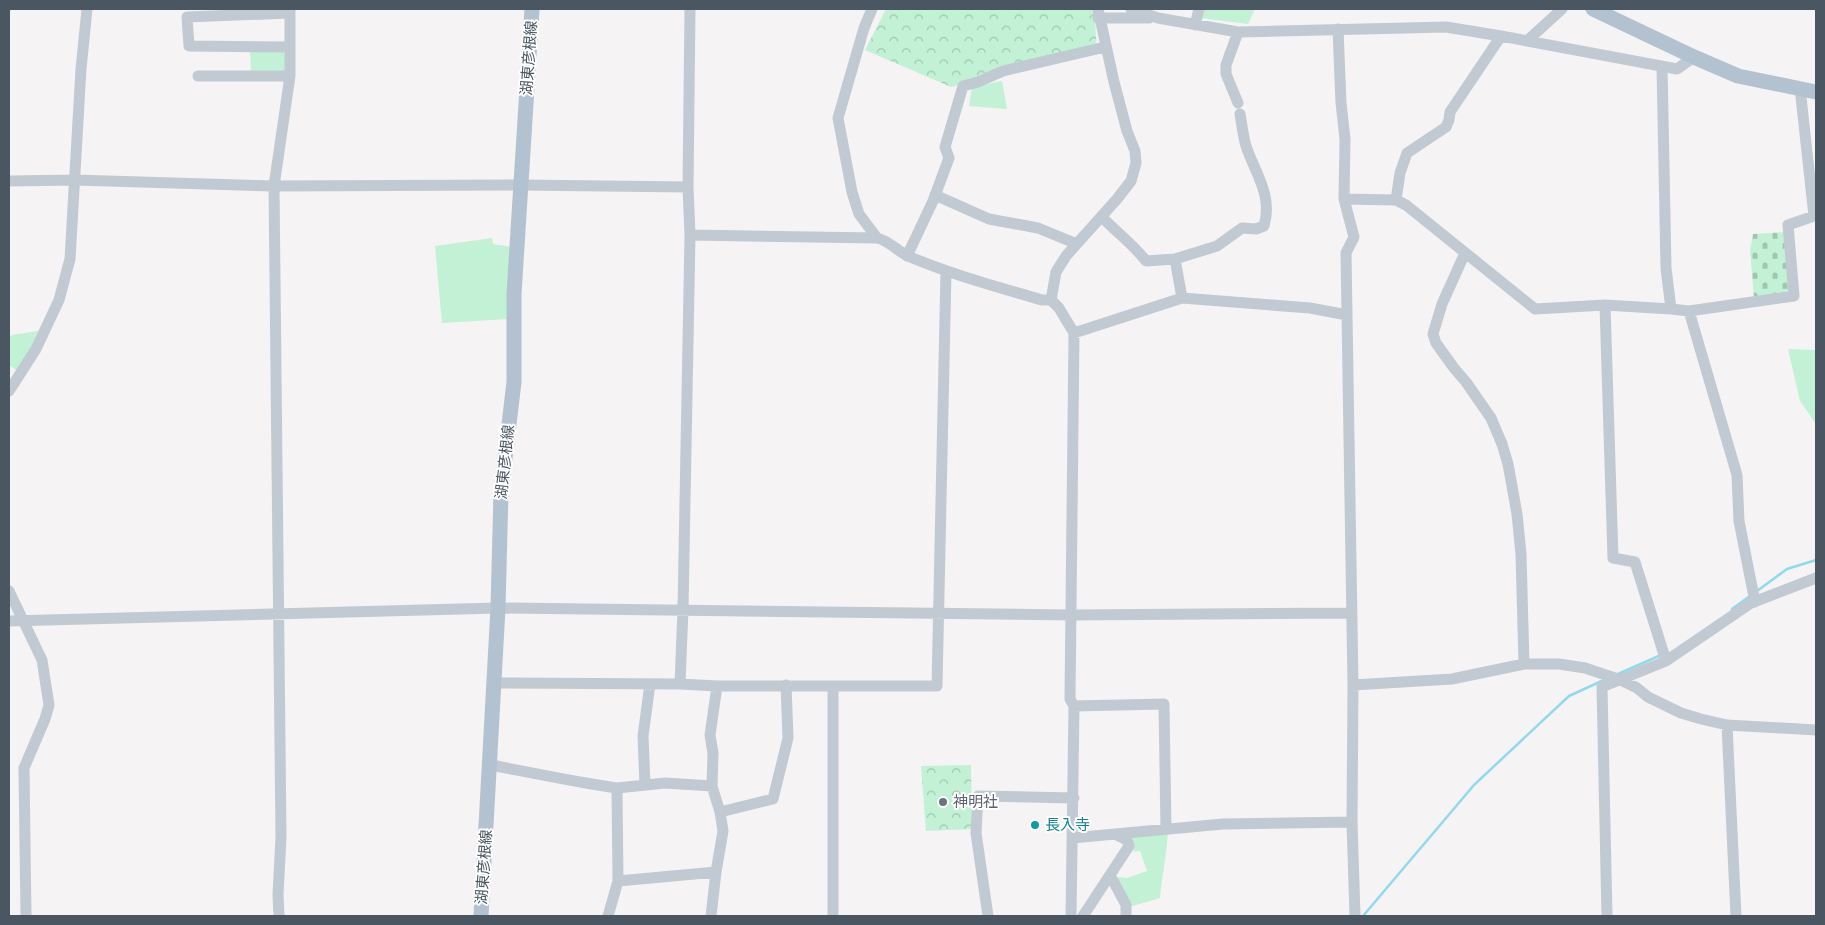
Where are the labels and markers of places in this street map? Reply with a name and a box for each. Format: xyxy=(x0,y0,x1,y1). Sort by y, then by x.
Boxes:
place label: 神明社 xyxy=(953,792,998,810)
marker: 神明社 xyxy=(937,796,949,808)
place label: 長入寺 xyxy=(1045,815,1090,833)
marker: 長入寺 xyxy=(1029,819,1041,831)

